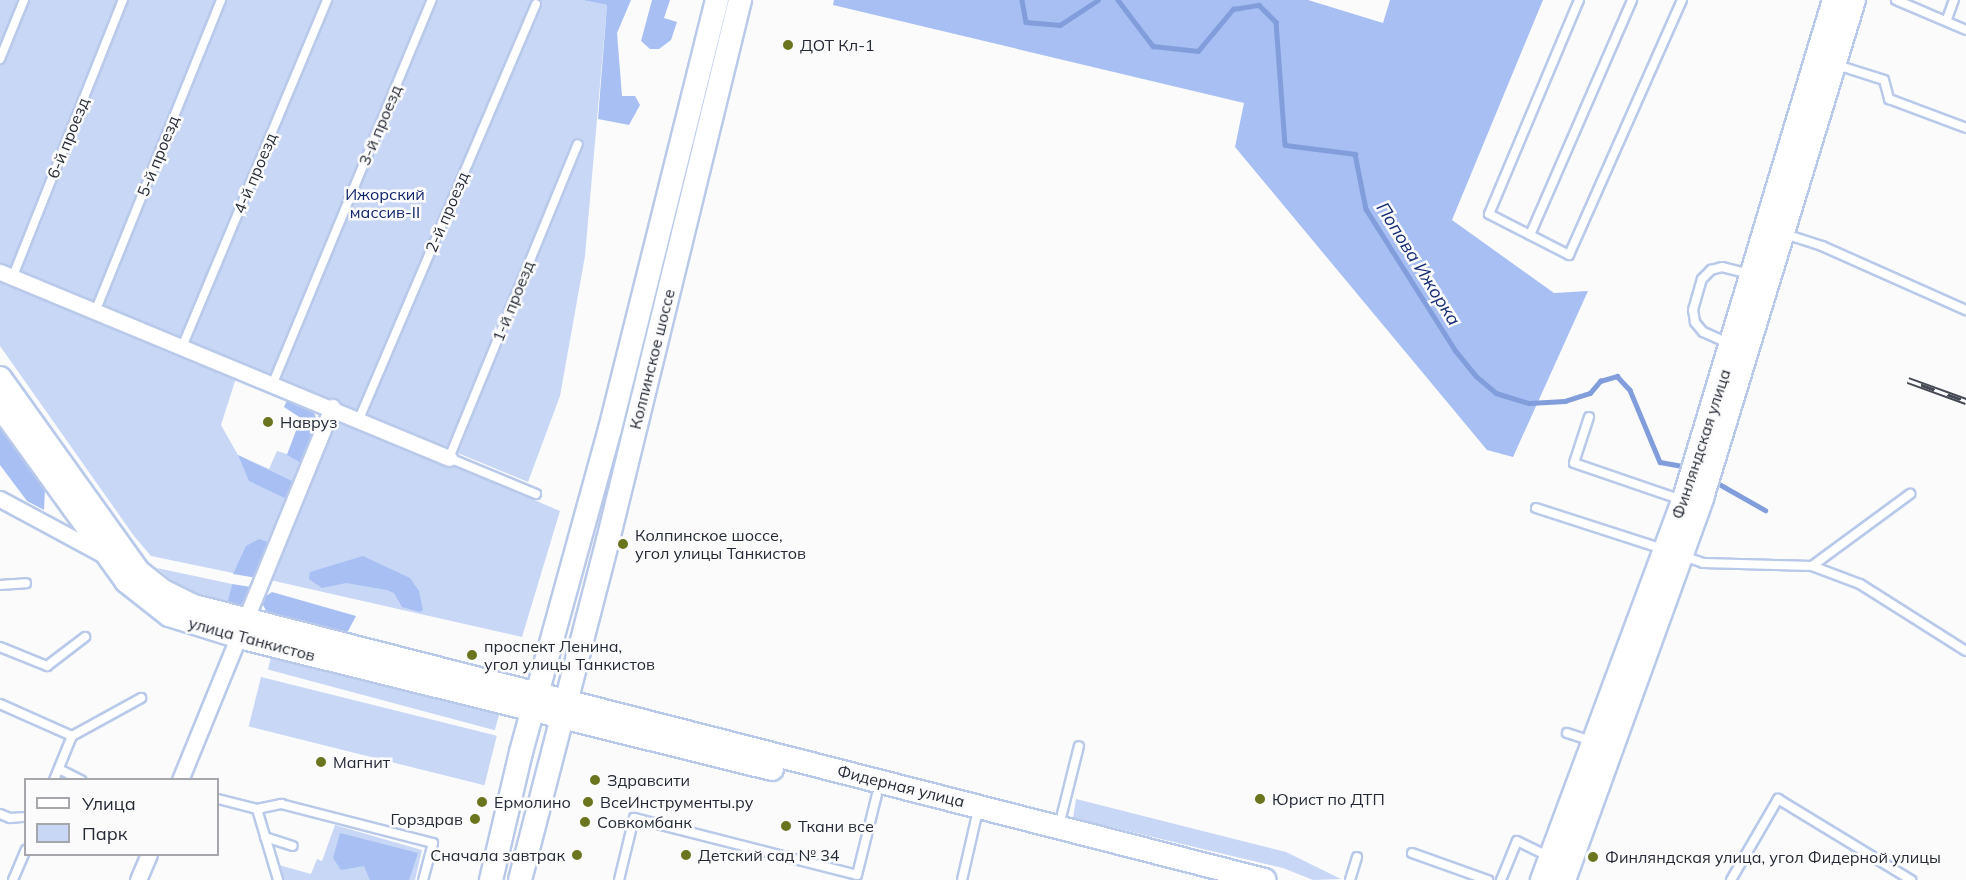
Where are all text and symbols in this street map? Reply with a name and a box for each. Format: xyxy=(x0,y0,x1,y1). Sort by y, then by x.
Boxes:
place label: ДОТ Кл-1 xyxy=(800,35,875,55)
marker: ДОТ Кл-1 xyxy=(781,38,795,52)
street label: 3-й проезд xyxy=(354,82,406,168)
street label: 6-й проезд xyxy=(43,95,93,181)
street label: 5-й проезд xyxy=(133,113,183,199)
street label: 4-й проезд xyxy=(229,130,281,216)
street label: 2-й проезд xyxy=(421,169,473,255)
park label: Ижорский массив-II xyxy=(345,184,425,222)
water label: Попова Ижорка xyxy=(1371,198,1465,330)
street label: 1-й проезд xyxy=(488,258,538,344)
street label: Колпинское шоссе xyxy=(625,287,679,431)
street label: Финляндская улица xyxy=(1668,367,1734,521)
place label: Навруз xyxy=(280,412,337,432)
marker: Навруз xyxy=(261,415,275,429)
place label: Колпинское шоссе, угол улицы Танкистов xyxy=(635,525,806,563)
marker: Колпинское шоссе, угол улицы Танкистов xyxy=(616,537,630,551)
street label: улица Танкистов xyxy=(187,613,317,665)
place label: проспект Ленина, угол улицы Танкистов xyxy=(484,636,655,674)
marker: проспект Ленина, угол улицы Танкистов xyxy=(465,648,479,662)
place label: Магнит xyxy=(333,752,390,772)
marker: Магнит xyxy=(314,755,328,769)
street label: Фидерная улица xyxy=(835,761,967,811)
place label: Здравсити xyxy=(607,770,690,790)
marker: Здравсити xyxy=(588,773,602,787)
legend xyxy=(24,778,219,856)
place label: Юрист по ДТП xyxy=(1272,789,1385,809)
text: Улица xyxy=(82,792,136,815)
place label: Ермолино xyxy=(494,792,571,812)
place label: ВсеИнструменты.ру xyxy=(600,792,753,812)
marker: Юрист по ДТП xyxy=(1253,792,1267,806)
marker: Ермолино xyxy=(475,795,489,809)
marker: ВсеИнструменты.ру xyxy=(581,795,595,809)
place label: Горздрав xyxy=(391,809,463,829)
marker: Горздрав xyxy=(468,812,482,826)
place label: Совкомбанк xyxy=(597,812,692,832)
marker: Совкомбанк xyxy=(578,815,592,829)
place label: Ткани все xyxy=(798,816,874,836)
marker: Ткани все xyxy=(779,819,793,833)
text: Парк xyxy=(82,822,127,845)
place label: Сначала завтрак xyxy=(430,845,565,865)
place label: Детский сад № 34 xyxy=(698,845,839,865)
place label: Финляндская улица, угол Фидерной улицы xyxy=(1605,847,1941,867)
marker: Сначала завтрак xyxy=(570,848,584,862)
marker: Детский сад № 34 xyxy=(679,848,693,862)
marker: Финляндская улица, угол Фидерной улицы xyxy=(1586,850,1600,864)

